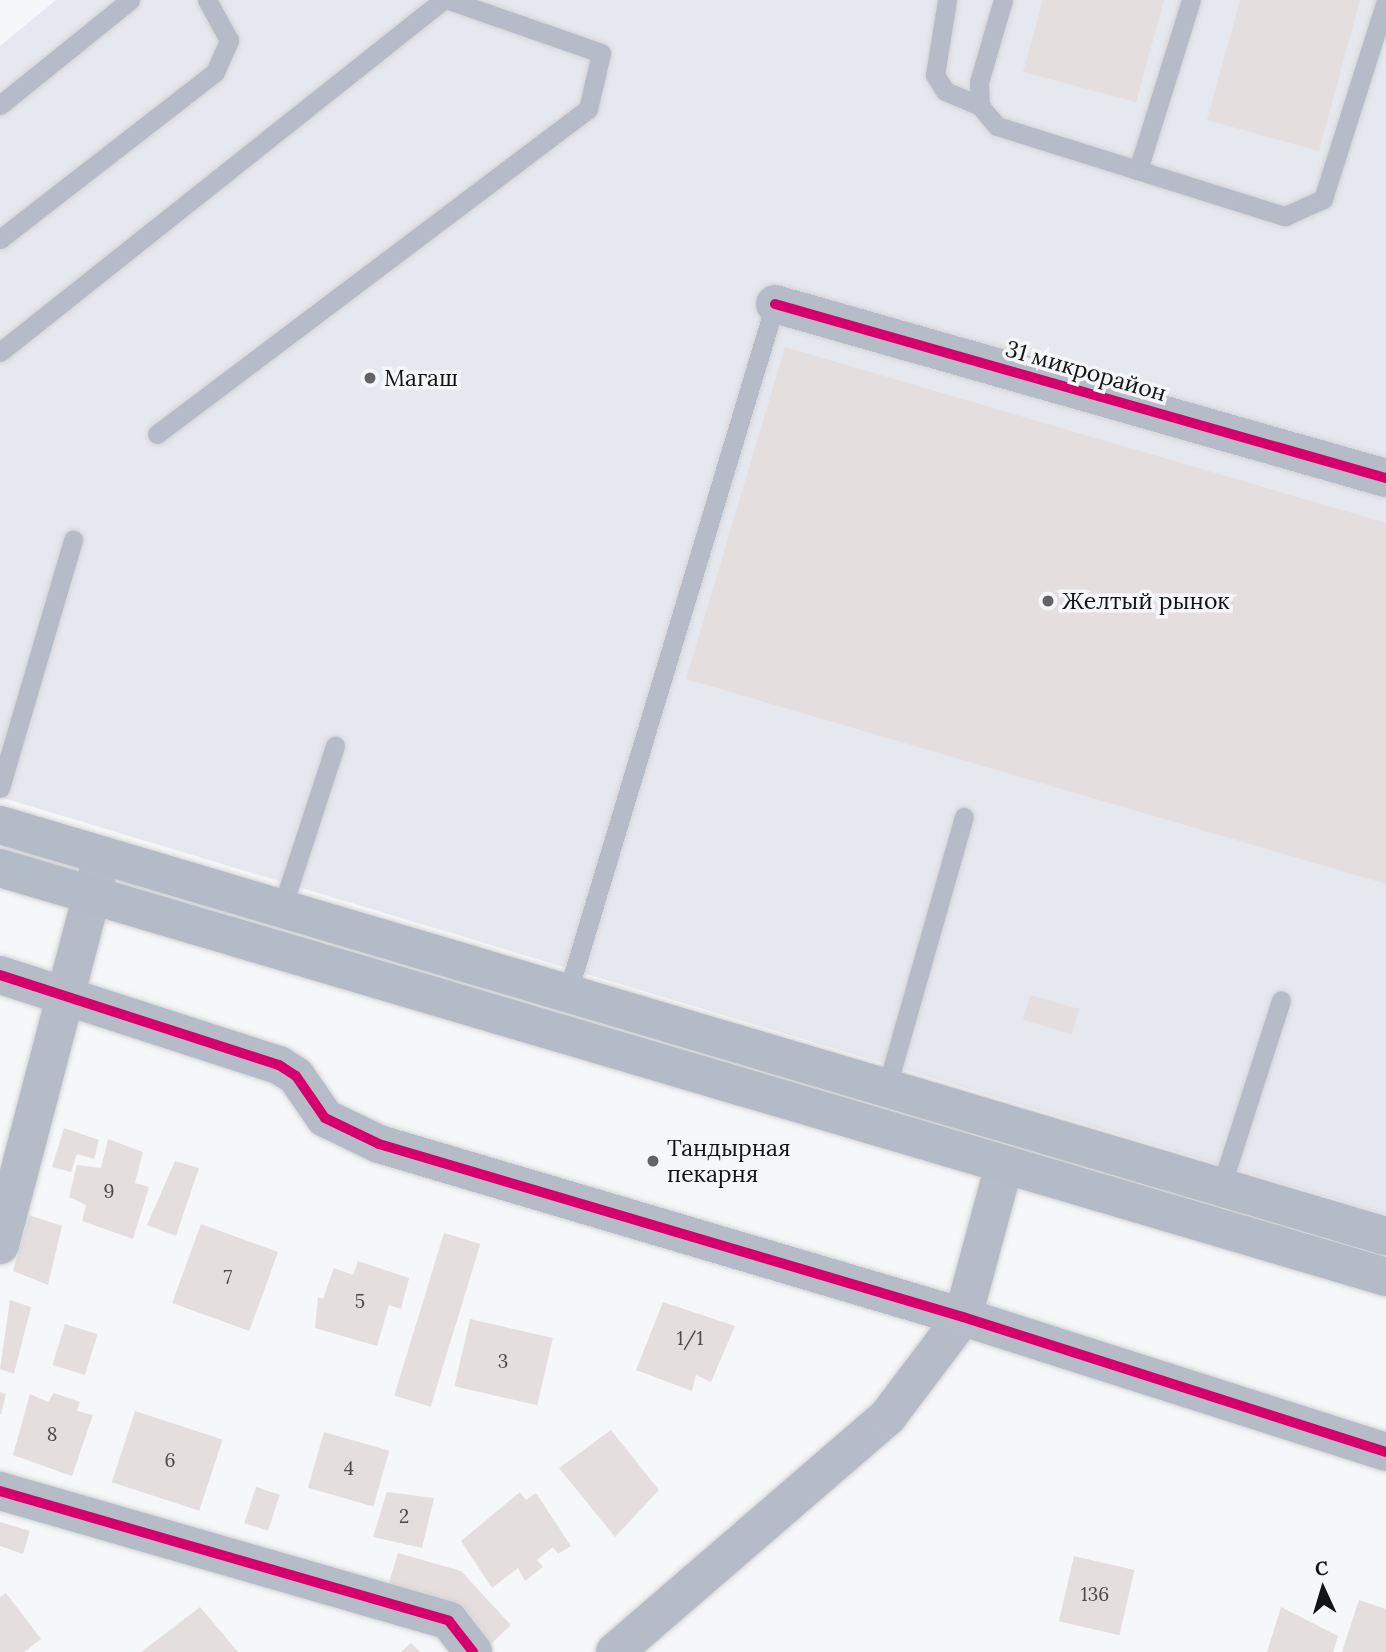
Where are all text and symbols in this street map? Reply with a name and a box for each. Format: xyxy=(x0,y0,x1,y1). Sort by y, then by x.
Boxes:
street label: 31 микрорайон xyxy=(1002,335,1170,407)
place label: Магаш xyxy=(384,364,458,392)
marker: Магаш xyxy=(362,370,378,386)
place label: Желтый рынок xyxy=(1062,587,1230,615)
marker: Желтый рынок xyxy=(1040,593,1056,609)
place label: Тандырная пекарня xyxy=(667,1134,790,1188)
marker: Тандырная пекарня xyxy=(645,1153,661,1169)
house number: 9 xyxy=(104,1181,114,1203)
house number: 7 xyxy=(224,1267,232,1289)
house number: 5 xyxy=(355,1291,365,1313)
house number: 1/1 xyxy=(677,1328,703,1350)
house number: 3 xyxy=(498,1351,508,1373)
house number: 8 xyxy=(47,1424,57,1446)
house number: 6 xyxy=(165,1450,175,1472)
house number: 4 xyxy=(344,1458,354,1480)
house number: 2 xyxy=(399,1506,409,1528)
north arrow xyxy=(1288,1554,1358,1624)
text: С xyxy=(1314,1556,1329,1580)
house number: 136 xyxy=(1081,1584,1109,1606)

